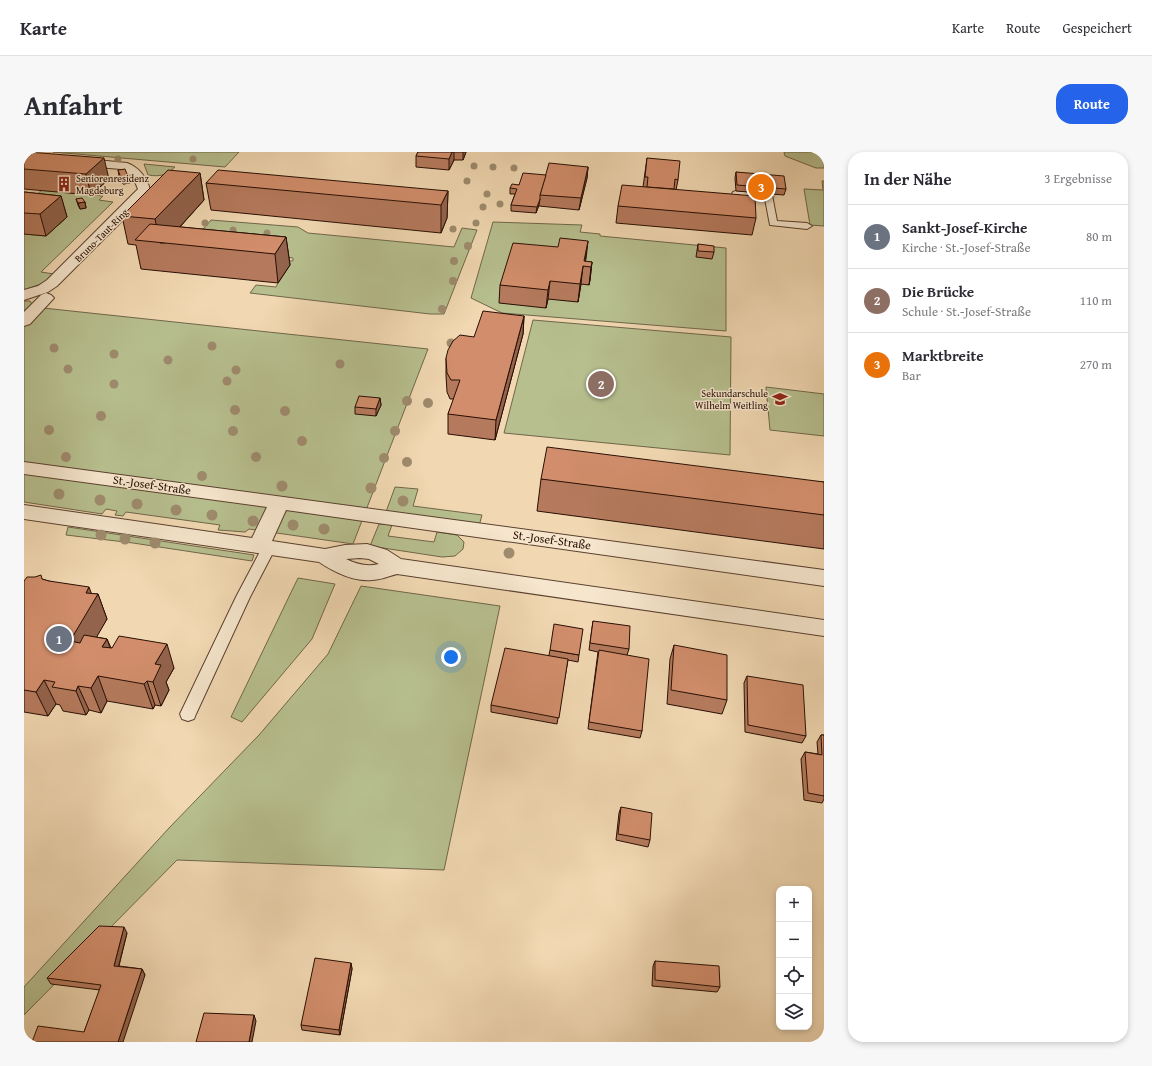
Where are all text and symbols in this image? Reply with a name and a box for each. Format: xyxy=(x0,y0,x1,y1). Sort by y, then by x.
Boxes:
text: Karte xyxy=(20,14,67,42)
text: Karte xyxy=(952,18,984,38)
text: Route xyxy=(1006,18,1040,38)
text: Gespeichert xyxy=(1062,18,1132,38)
text: Anfahrt xyxy=(24,84,123,125)
button: Route xyxy=(1056,84,1128,124)
text: In der Nähe xyxy=(864,166,952,191)
text: 3 Ergebnisse xyxy=(1044,169,1112,188)
place label: Seniorenresidenz Magdeburg xyxy=(76,171,149,198)
pin: 3 xyxy=(748,172,774,202)
building icon: Seniorenresidenz Magdeburg xyxy=(55,175,73,193)
street label: Bruno-Taut-Ring xyxy=(71,205,132,266)
text: Sankt-Josef-Kirche xyxy=(902,217,1027,238)
text: 1 xyxy=(874,227,880,246)
text: 80 m xyxy=(1086,227,1112,246)
text: Kirche · St.-Josef-Straße xyxy=(902,238,1031,257)
text: Die Brücke xyxy=(902,281,974,302)
text: 2 xyxy=(874,291,880,310)
text: 110 m xyxy=(1080,291,1112,310)
text: Schule · St.-Josef-Straße xyxy=(902,302,1031,321)
text: Marktbreite xyxy=(902,345,984,366)
text: 3 xyxy=(874,355,880,374)
text: 270 m xyxy=(1080,355,1112,374)
text: Bar xyxy=(902,366,921,385)
pin: 2 xyxy=(588,369,614,399)
place label: Sekundarschule Wilhelm Weitling xyxy=(695,386,768,413)
school or university icon: Sekundarschule Wilhelm Weitling xyxy=(771,390,789,408)
street label: St.-Josef-Straße xyxy=(112,471,193,498)
street label: St.-Josef-Straße xyxy=(512,526,593,553)
pin: 1 xyxy=(46,624,72,654)
your location xyxy=(441,647,461,667)
map controls xyxy=(776,886,812,1030)
button: + xyxy=(776,886,812,922)
button: − xyxy=(776,922,812,958)
button: locate xyxy=(776,958,812,994)
button: layers xyxy=(776,994,812,1030)

